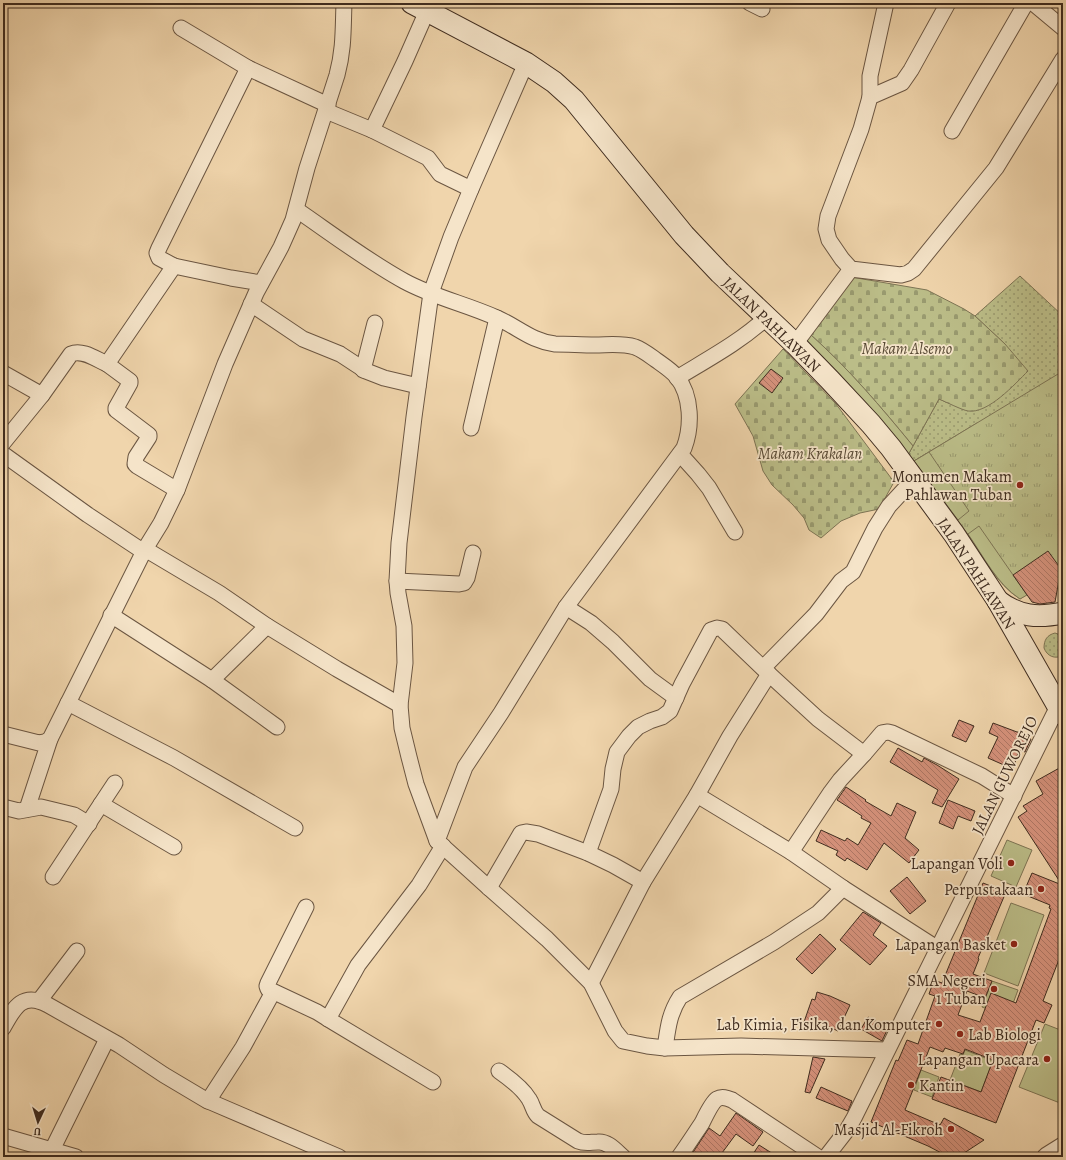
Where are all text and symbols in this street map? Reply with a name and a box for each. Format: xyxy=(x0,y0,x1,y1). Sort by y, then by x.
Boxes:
street label: JALAN PAHLAWAN xyxy=(717,272,825,377)
park label: Makam Alsemo xyxy=(862,338,952,360)
park label: Makam Krakalan xyxy=(758,443,862,465)
place label: Monumen Makam Pahlawan Tuban xyxy=(892,466,1012,506)
marker: Monumen Makam Pahlawan Tuban xyxy=(1015,480,1025,490)
street label: JALAN PAHLAWAN xyxy=(932,513,1021,634)
street label: JALAN GUWOREJO xyxy=(967,712,1043,838)
place label: Lapangan Voli xyxy=(911,853,1003,875)
marker: Lapangan Voli xyxy=(1006,858,1016,868)
place label: Perpustakaan xyxy=(944,879,1033,901)
marker: Perpustakaan xyxy=(1036,884,1046,894)
place label: Lapangan Basket xyxy=(895,934,1006,956)
marker: Lapangan Basket xyxy=(1009,939,1019,949)
place label: SMA Negeri 1 Tuban xyxy=(907,970,986,1010)
marker: SMA Negeri 1 Tuban xyxy=(989,984,999,994)
place label: Lab Kimia, Fisika, dan Komputer xyxy=(716,1014,931,1036)
marker: Lab Kimia, Fisika, dan Komputer xyxy=(934,1019,944,1029)
place label: Lab Biologi xyxy=(968,1024,1041,1046)
marker: Lab Biologi xyxy=(955,1029,965,1039)
place label: Lapangan Upacara xyxy=(918,1049,1040,1071)
marker: Lapangan Upacara xyxy=(1042,1054,1052,1064)
place label: Kantin xyxy=(919,1075,964,1097)
marker: Kantin xyxy=(906,1080,916,1090)
north arrow xyxy=(18,1102,58,1142)
place label: Masjid Al-Fikroh xyxy=(834,1119,943,1141)
text: U xyxy=(32,1124,41,1139)
marker: Masjid Al-Fikroh xyxy=(946,1124,956,1134)

